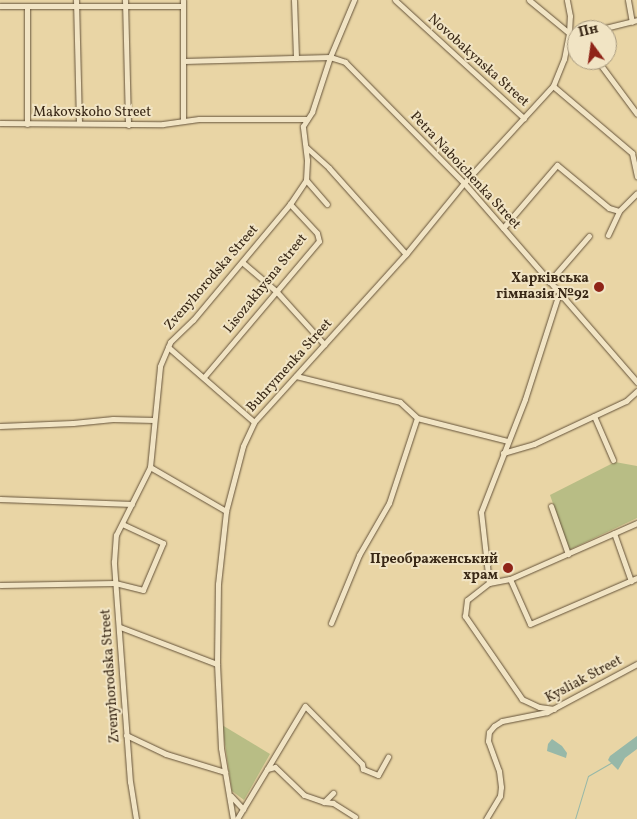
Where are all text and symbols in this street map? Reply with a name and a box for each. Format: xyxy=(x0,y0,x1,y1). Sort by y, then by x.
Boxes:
street label: Novobakynska Street xyxy=(424,11,532,111)
text: Пн xyxy=(577,19,600,43)
north arrow xyxy=(567,20,617,70)
street label: Makovskoho Street xyxy=(33,105,151,121)
street label: Petra Naboichenka Street xyxy=(406,109,524,233)
street label: Zvenyhorodska Street xyxy=(162,222,262,334)
street label: Lisozakhysna Street xyxy=(221,231,311,337)
place label: Харківська гімназія №92 xyxy=(496,271,589,304)
marker: Харківська гімназія №92 xyxy=(593,281,605,293)
street label: Buhrymenka Street xyxy=(244,316,336,416)
place label: Преображенський храм xyxy=(370,552,498,584)
marker: Преображенський храм xyxy=(502,562,514,574)
street label: Zvenyhorodska Street xyxy=(98,608,124,744)
street label: Kysliak Street xyxy=(543,653,625,707)

